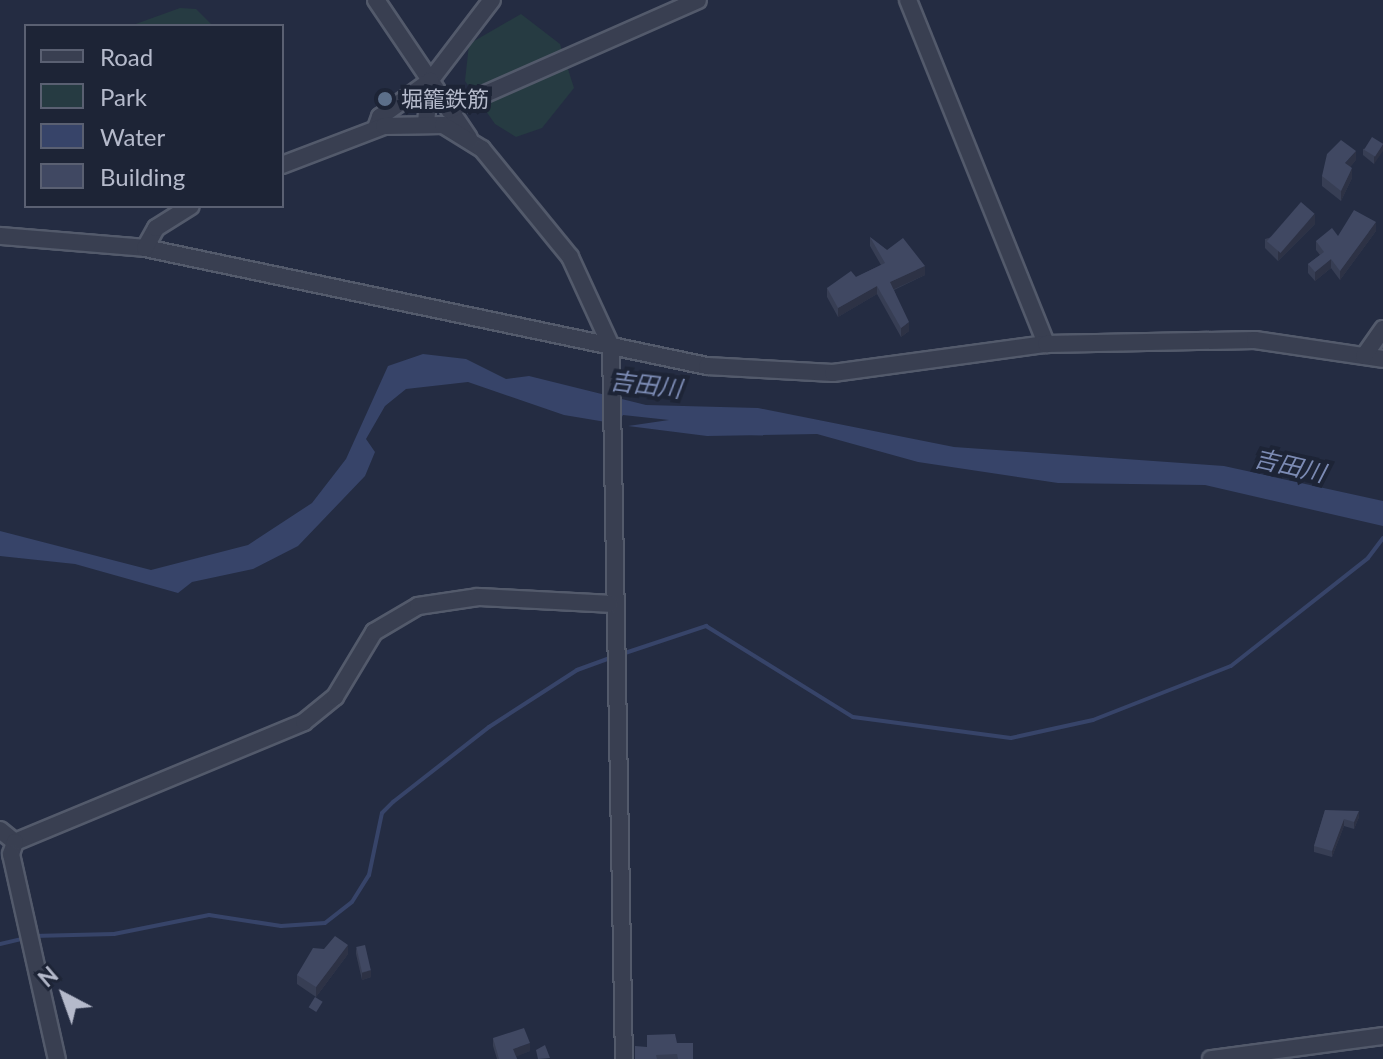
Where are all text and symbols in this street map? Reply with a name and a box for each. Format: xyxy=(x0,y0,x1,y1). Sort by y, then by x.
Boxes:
legend xyxy=(24,24,284,208)
text: Road xyxy=(100,42,153,71)
text: Park xyxy=(100,82,147,111)
place label: 堀籠鉄筋 xyxy=(401,86,489,112)
marker: 堀籠鉄筋 xyxy=(376,90,394,108)
text: Water xyxy=(100,122,165,151)
text: Building xyxy=(100,162,185,191)
water label: 吉田川 xyxy=(609,365,683,403)
water label: 吉田川 xyxy=(1252,443,1328,487)
north arrow xyxy=(24,955,104,1035)
text: N xyxy=(33,961,63,992)

